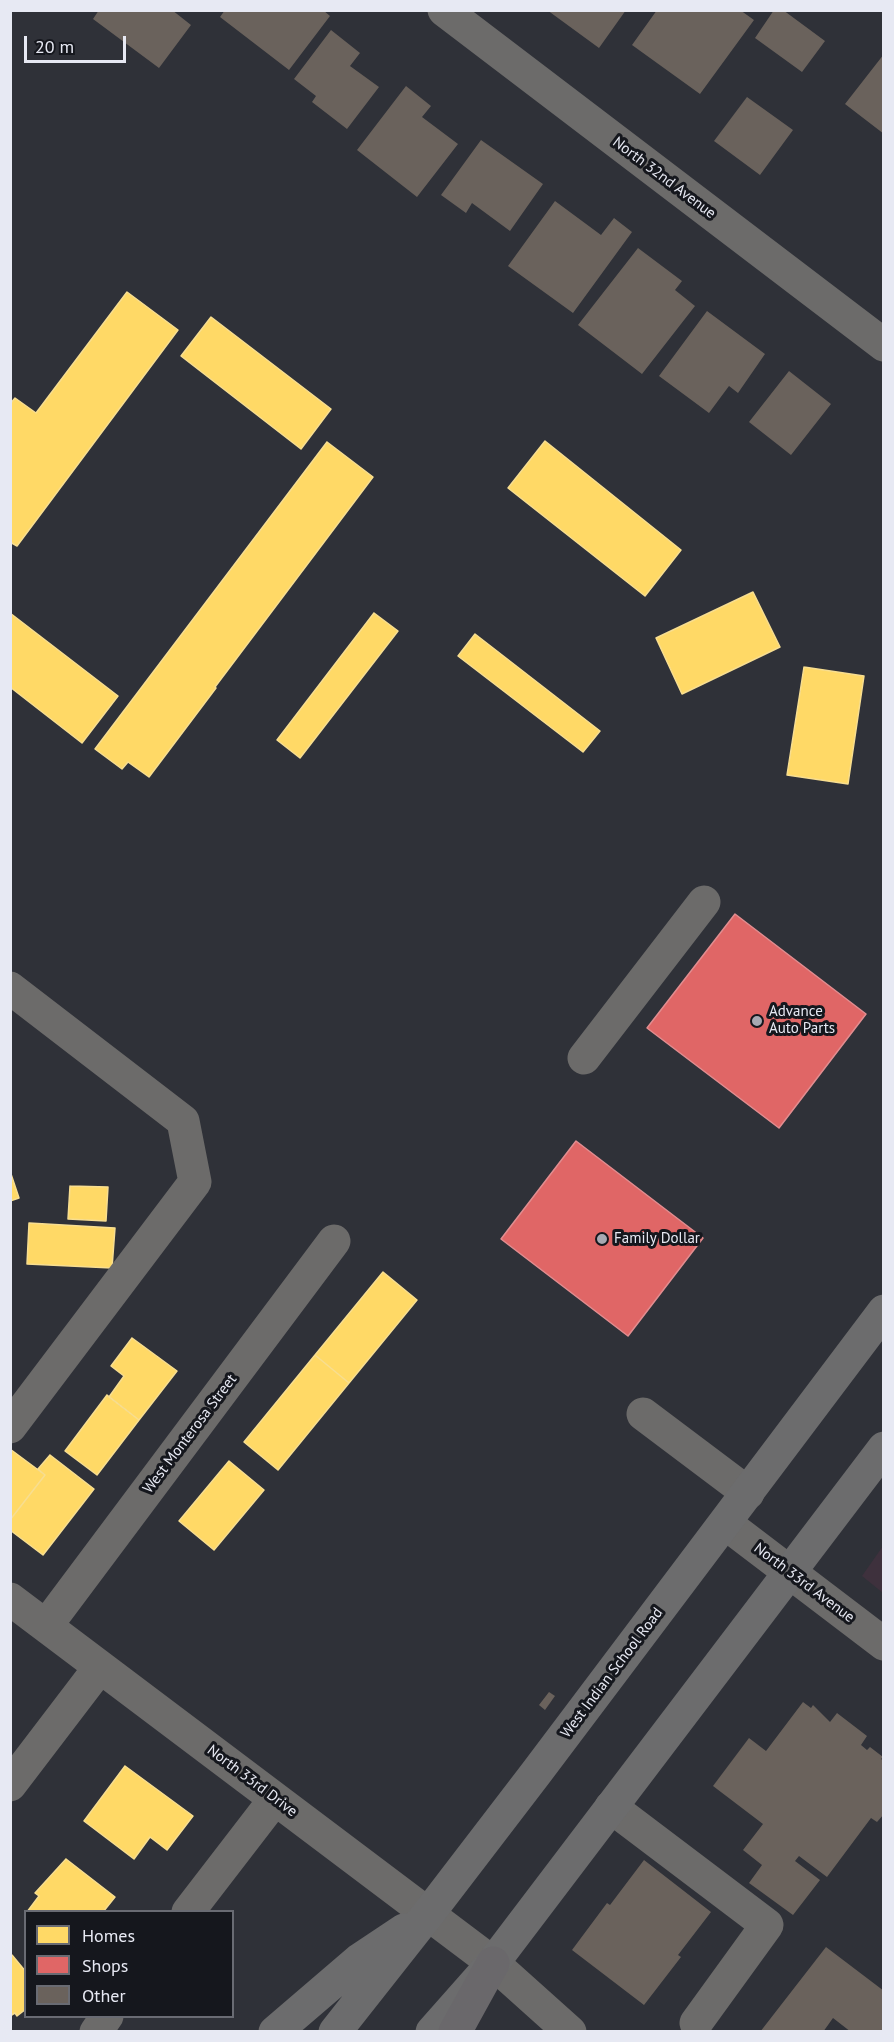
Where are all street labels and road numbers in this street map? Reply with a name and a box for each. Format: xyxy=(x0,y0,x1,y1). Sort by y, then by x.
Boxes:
street label: North 32nd Avenue xyxy=(609,133,719,223)
street label: West Monterosa Street xyxy=(139,1371,241,1497)
street label: North 33rd Avenue xyxy=(750,1539,858,1627)
street label: West Indian School Road xyxy=(557,1604,667,1742)
street label: North 33rd Drive xyxy=(203,1741,301,1821)

